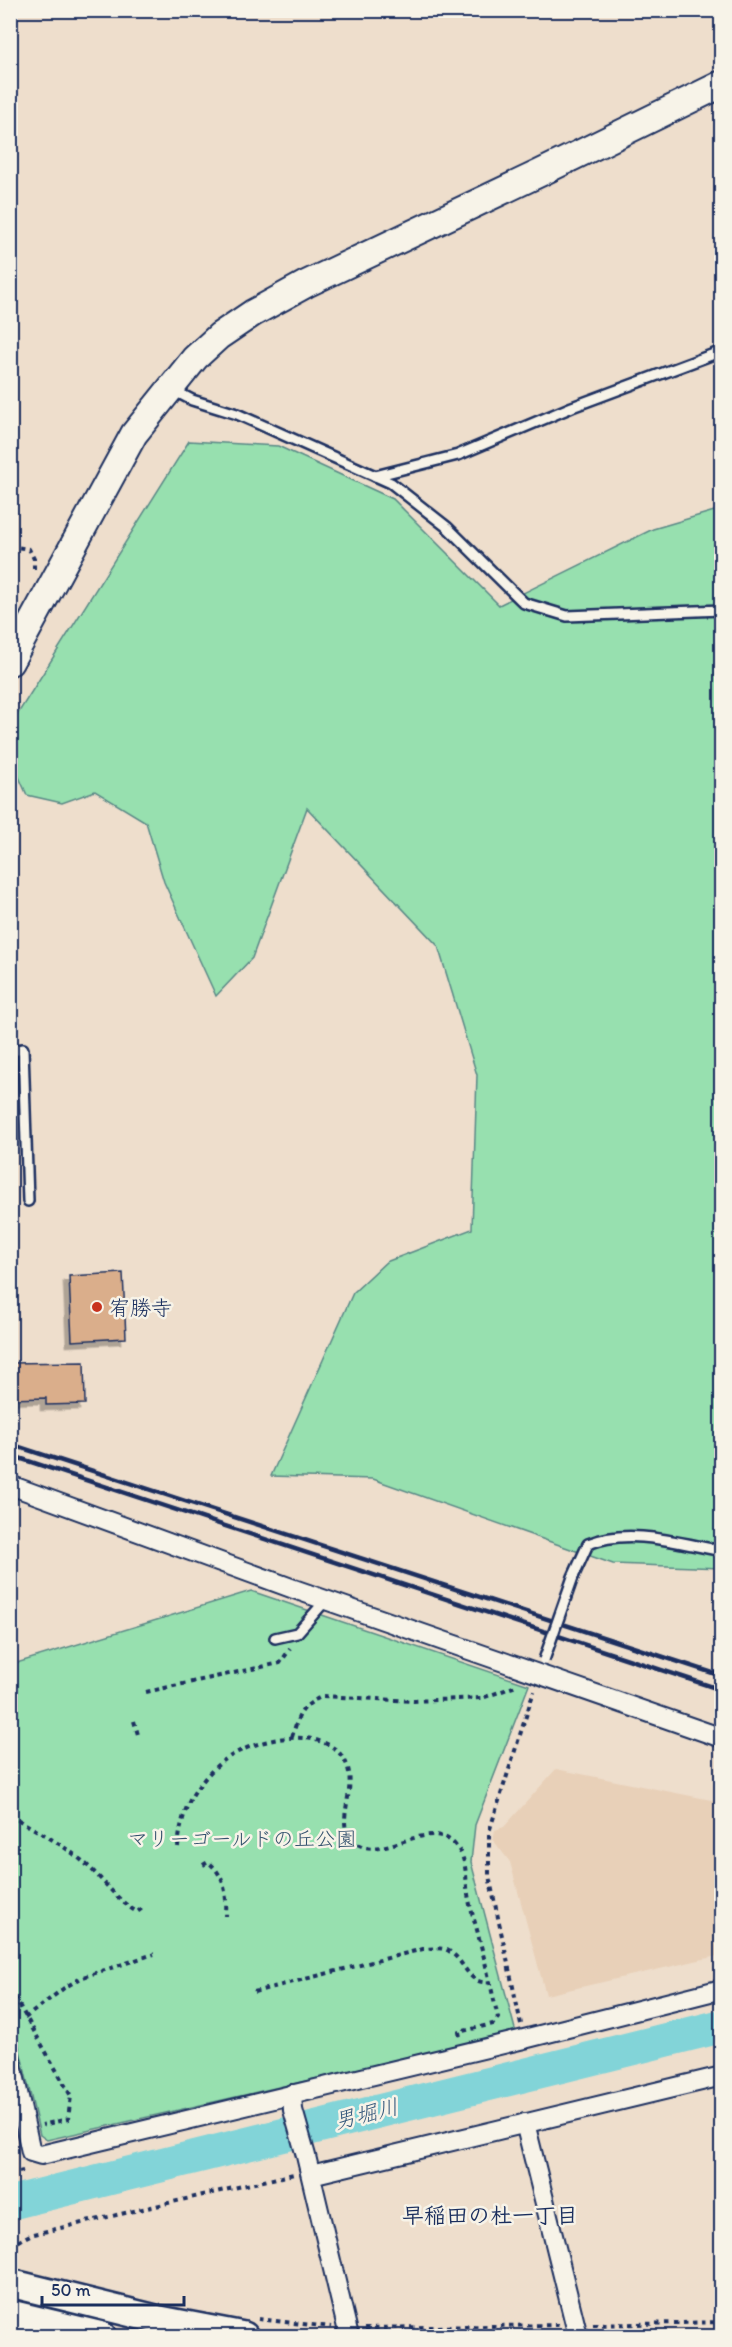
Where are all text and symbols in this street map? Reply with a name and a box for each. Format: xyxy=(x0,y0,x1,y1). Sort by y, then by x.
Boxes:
place label: 宥勝寺 xyxy=(109,1295,172,1320)
marker: 宥勝寺 xyxy=(90,1300,104,1314)
park label: マリーゴールドの丘公園 xyxy=(127,1826,357,1851)
water label: 男堀川 xyxy=(331,2093,401,2135)
district label: 早稲田の杜一丁目 xyxy=(402,2202,578,2229)
scale bar xyxy=(42,2269,184,2307)
text: 50 m xyxy=(51,2279,91,2301)

